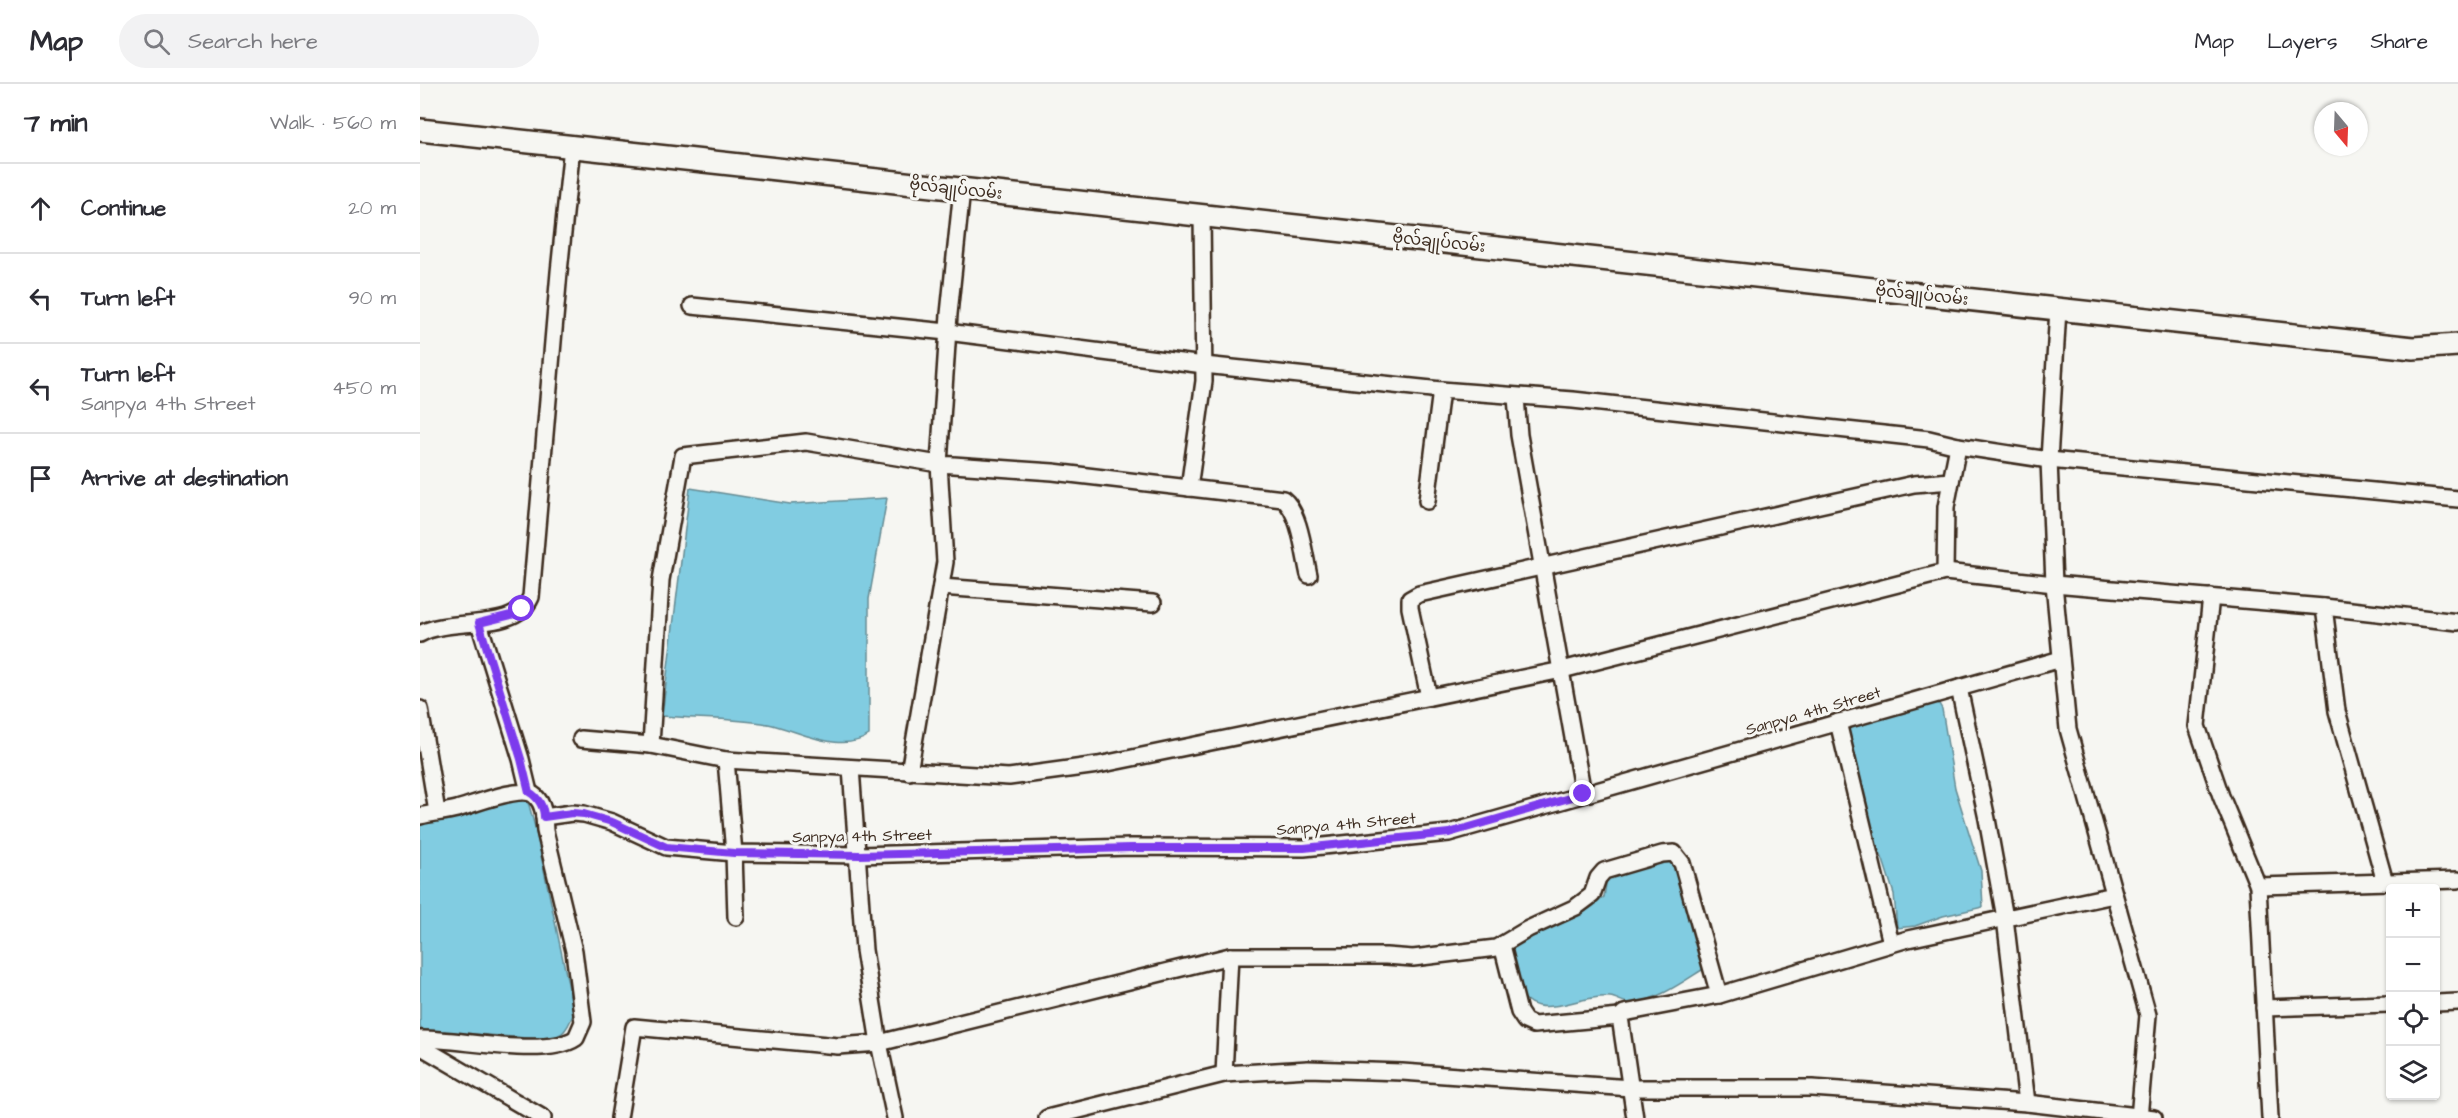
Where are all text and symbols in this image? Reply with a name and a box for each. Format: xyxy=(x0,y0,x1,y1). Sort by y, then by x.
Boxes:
search box xyxy=(119,14,539,68)
text: Map xyxy=(30,22,83,61)
icon: search xyxy=(140,25,173,58)
text: Search here xyxy=(188,26,318,57)
text: Map xyxy=(2194,27,2234,56)
text: Layers xyxy=(2267,27,2337,56)
text: Share xyxy=(2370,27,2428,56)
north arrow xyxy=(2314,102,2368,156)
text: 7 min xyxy=(24,105,88,141)
text: Walk · 560 m xyxy=(270,109,396,137)
street label: ဗိုလ်ချုပ်လမ်း xyxy=(908,172,1003,208)
icon: ahead xyxy=(24,192,57,225)
text: Continue xyxy=(81,193,166,224)
text: 20 m xyxy=(348,194,396,222)
street label: ဗိုလ်ချုပ်လမ်း xyxy=(1391,225,1486,261)
street label: ဗိုလ်ချုပ်လမ်း xyxy=(1874,278,1969,314)
icon: left xyxy=(24,282,57,315)
text: Turn left xyxy=(81,283,175,314)
text: 90 m xyxy=(348,284,396,312)
text: Turn left xyxy=(81,359,175,390)
icon: left xyxy=(24,372,57,405)
text: 450 m xyxy=(332,374,396,402)
text: Sanpya 4th Street xyxy=(81,390,256,418)
icon: arrive xyxy=(24,462,57,495)
text: Arrive at destination xyxy=(81,463,288,494)
route start xyxy=(508,595,534,621)
street label: Sanpya 4th Street xyxy=(1743,681,1884,742)
route end xyxy=(1569,780,1595,806)
street label: Sanpya 4th Street xyxy=(1276,807,1417,842)
street label: Sanpya 4th Street xyxy=(792,824,933,849)
map controls xyxy=(2386,884,2440,1100)
button: + xyxy=(2386,884,2440,938)
button: − xyxy=(2386,938,2440,992)
button: locate xyxy=(2386,992,2440,1046)
button: layers xyxy=(2386,1046,2440,1100)

